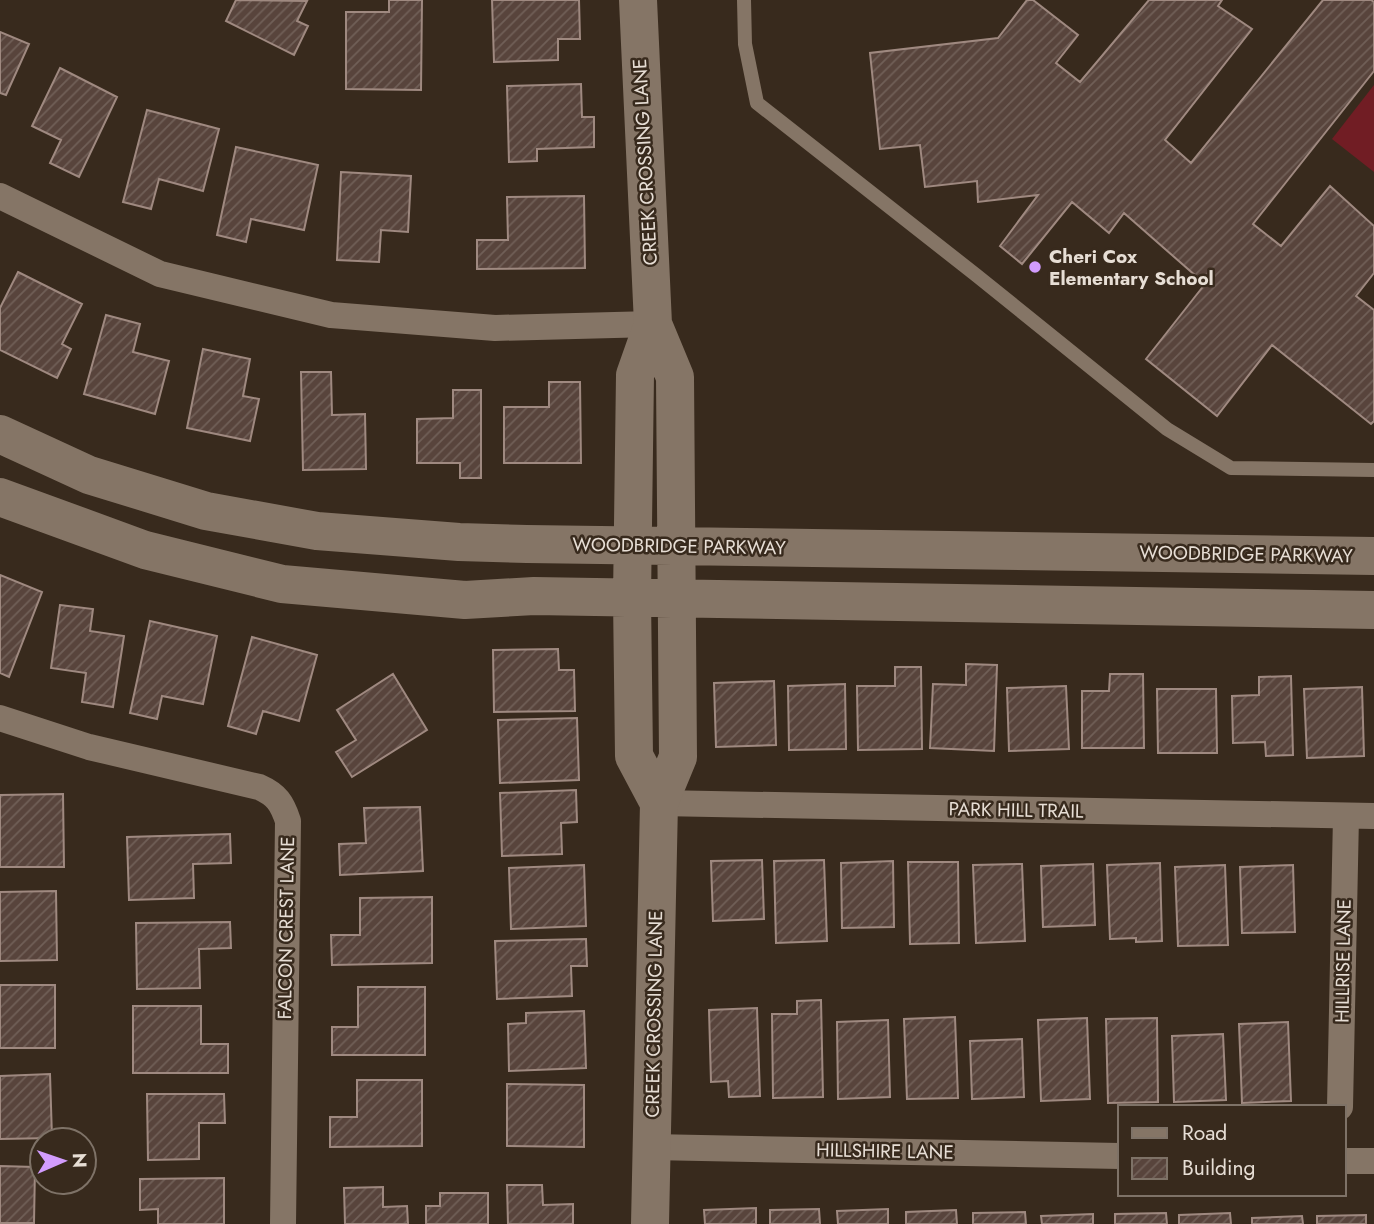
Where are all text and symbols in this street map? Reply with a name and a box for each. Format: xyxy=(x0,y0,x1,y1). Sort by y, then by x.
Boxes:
street label: CREEK CROSSING LANE xyxy=(626,58,664,266)
place label: Cheri Cox Elementary School xyxy=(1049,243,1214,292)
marker: Cheri Cox Elementary School xyxy=(1027,259,1043,275)
street label: WOODBRIDGE PARKWAY xyxy=(572,531,786,561)
street label: WOODBRIDGE PARKWAY xyxy=(1139,539,1353,569)
street label: PARK HILL TRAIL xyxy=(948,795,1084,825)
street label: FALCON CREST LANE xyxy=(271,836,301,1020)
street label: HILLRISE LANE xyxy=(1328,899,1358,1023)
street label: CREEK CROSSING LANE xyxy=(639,910,669,1118)
legend xyxy=(1118,1105,1346,1196)
text: Road xyxy=(1182,1118,1227,1148)
north arrow xyxy=(28,1126,98,1196)
street label: HILLSHIRE LANE xyxy=(816,1136,954,1166)
text: N xyxy=(66,1152,93,1168)
text: Building xyxy=(1182,1153,1255,1183)

